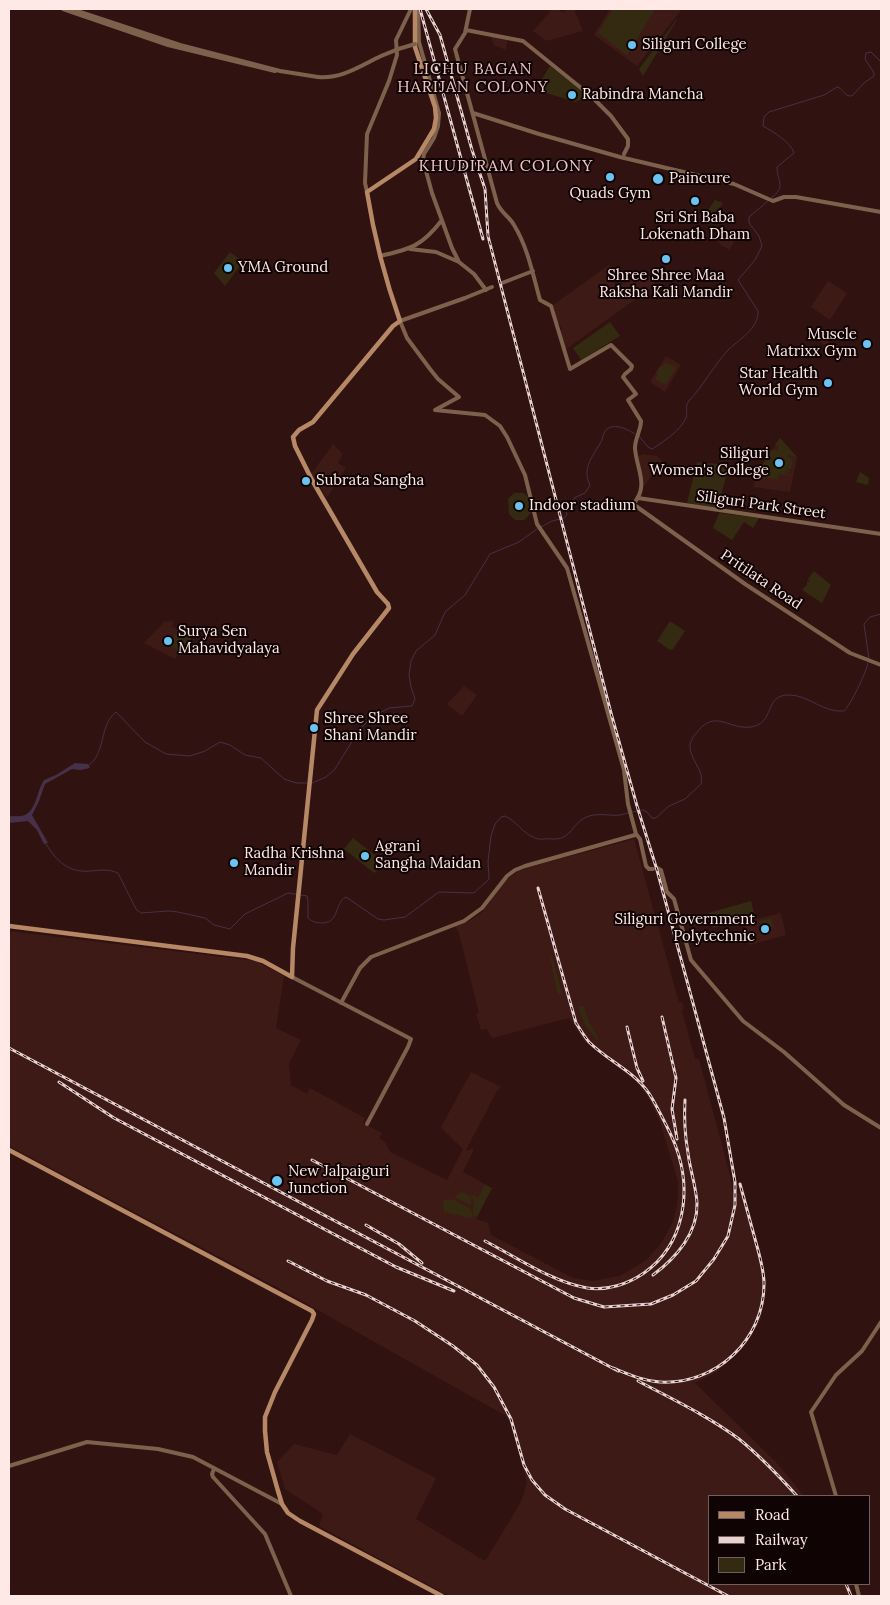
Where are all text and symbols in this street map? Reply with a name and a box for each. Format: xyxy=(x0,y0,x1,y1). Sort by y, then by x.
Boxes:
place label: Siliguri College xyxy=(642,36,747,54)
marker: Siliguri College xyxy=(626,39,638,51)
district label: LICHU BAGAN HARIJAN COLONY xyxy=(396,59,550,97)
place label: Rabindra Mancha xyxy=(582,86,704,104)
marker: Rabindra Mancha xyxy=(566,89,578,101)
district label: KHUDIRAM COLONY xyxy=(417,156,595,176)
place label: Paincure xyxy=(669,170,730,188)
marker: Quads Gym xyxy=(604,171,616,183)
marker: Paincure xyxy=(651,172,665,186)
place label: Quads Gym xyxy=(569,185,651,203)
marker: Sri Sri Baba Lokenath Dham xyxy=(689,195,701,207)
place label: Sri Sri Baba Lokenath Dham xyxy=(640,209,750,244)
marker: Shree Shree Maa Raksha Kali Mandir xyxy=(660,253,672,265)
place label: YMA Ground xyxy=(238,259,328,277)
marker: YMA Ground xyxy=(222,262,234,274)
place label: Shree Shree Maa Raksha Kali Mandir xyxy=(599,267,733,302)
place label: Muscle Matrixx Gym xyxy=(766,326,857,361)
marker: Muscle Matrixx Gym xyxy=(861,338,873,350)
place label: Star Health World Gym xyxy=(739,365,818,400)
marker: Star Health World Gym xyxy=(822,377,834,389)
place label: Siliguri Women's College xyxy=(650,445,769,480)
marker: Siliguri Women's College xyxy=(773,457,785,469)
place label: Subrata Sangha xyxy=(316,472,424,490)
marker: Subrata Sangha xyxy=(300,475,312,487)
street label: Siliguri Park Street xyxy=(695,487,827,523)
place label: Indoor stadium xyxy=(529,497,636,515)
marker: Indoor stadium xyxy=(513,500,525,512)
street label: Pritilata Road xyxy=(717,546,805,614)
place label: Surya Sen Mahavidyalaya xyxy=(178,623,280,658)
marker: Surya Sen Mahavidyalaya xyxy=(162,635,174,647)
place label: Shree Shree Shani Mandir xyxy=(324,710,417,745)
marker: Shree Shree Shani Mandir xyxy=(308,722,320,734)
place label: Agrani Sangha Maidan xyxy=(375,838,481,873)
place label: Radha Krishna Mandir xyxy=(244,845,345,880)
marker: Agrani Sangha Maidan xyxy=(359,850,371,862)
marker: Radha Krishna Mandir xyxy=(228,857,240,869)
place label: Siliguri Government Polytechnic xyxy=(615,911,755,946)
marker: Siliguri Government Polytechnic xyxy=(759,923,771,935)
place label: New Jalpaiguri Junction xyxy=(288,1163,389,1198)
marker: New Jalpaiguri Junction xyxy=(270,1174,284,1188)
legend xyxy=(708,1495,870,1585)
text: Road xyxy=(755,1505,790,1524)
text: Railway xyxy=(755,1530,808,1549)
text: Park xyxy=(755,1555,786,1574)

